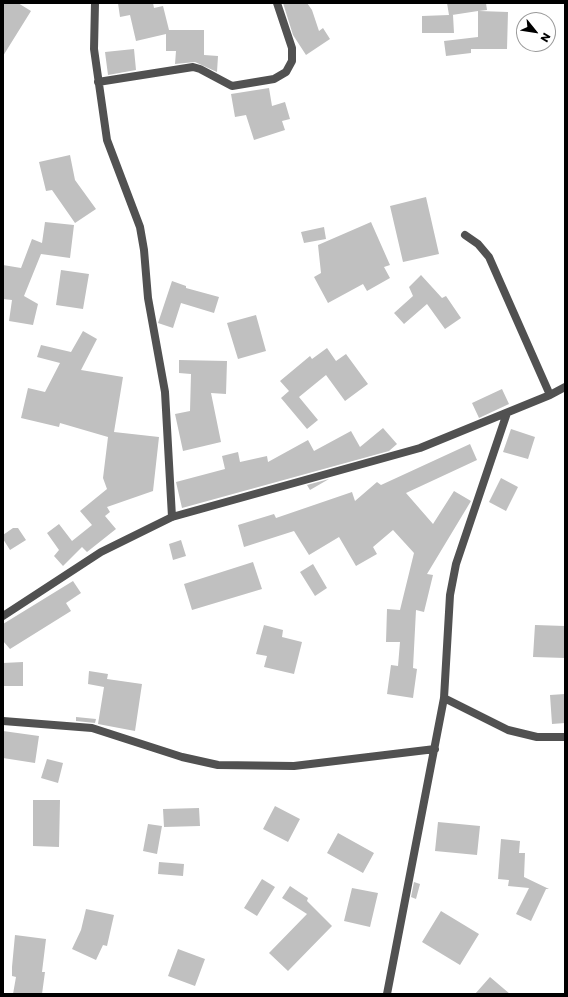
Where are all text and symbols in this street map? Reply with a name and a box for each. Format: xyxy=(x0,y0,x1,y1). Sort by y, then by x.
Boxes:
north arrow xyxy=(516,12,556,52)
text: N xyxy=(537,30,555,45)

